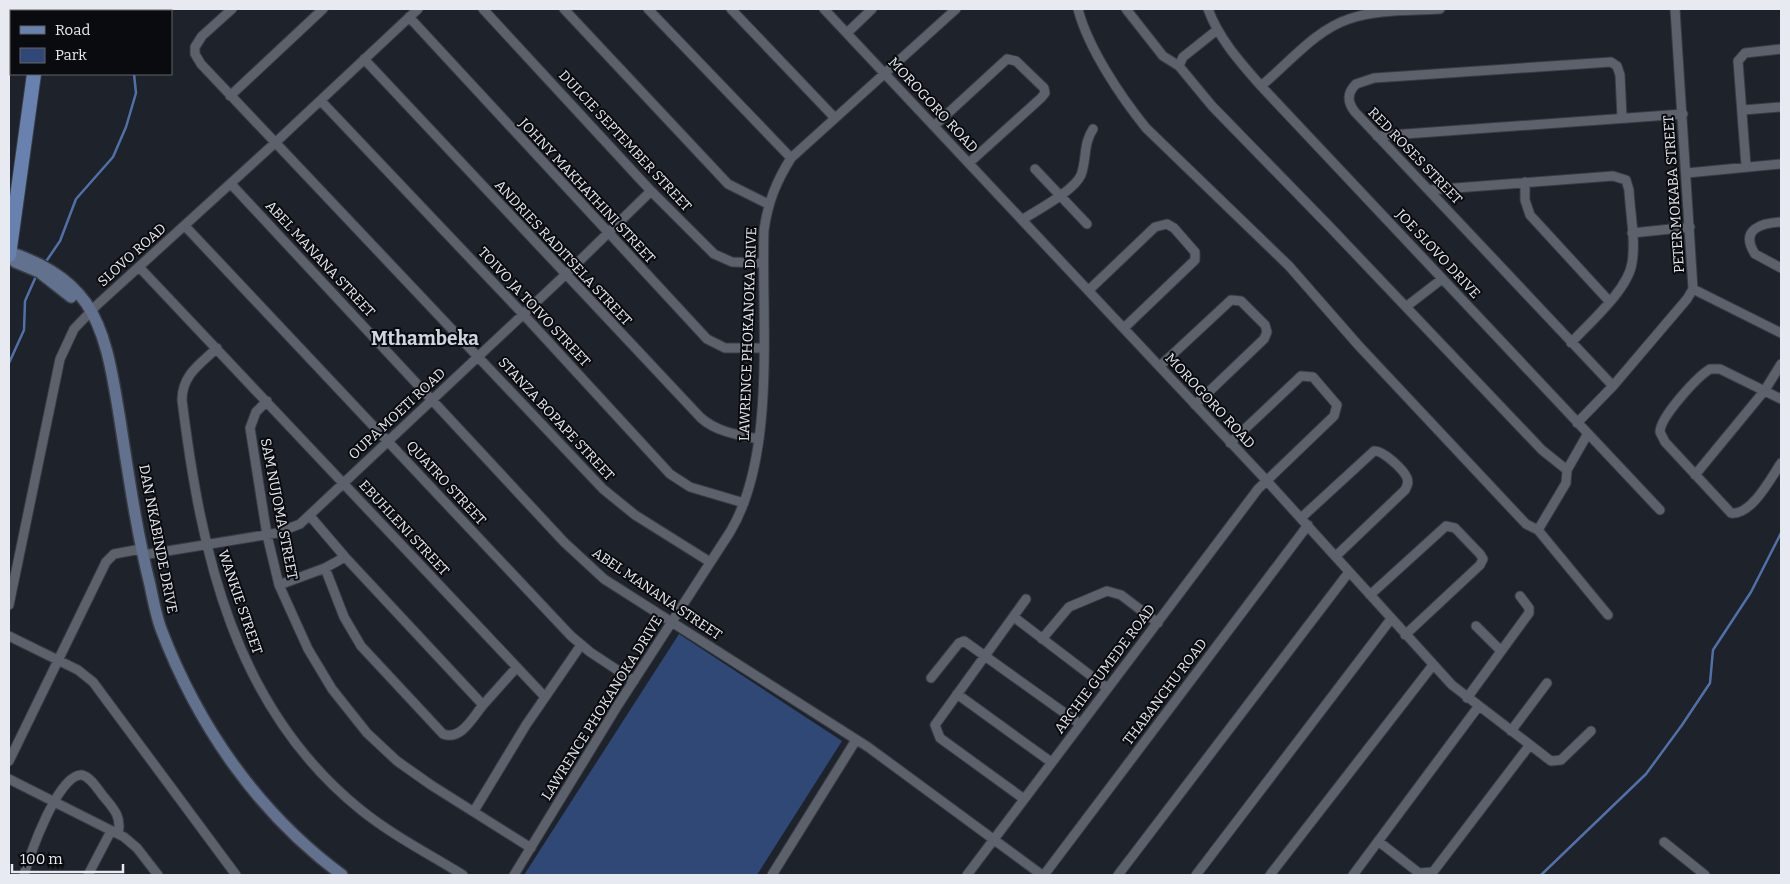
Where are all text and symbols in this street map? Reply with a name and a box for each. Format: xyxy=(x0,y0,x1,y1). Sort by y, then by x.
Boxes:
legend xyxy=(10,10,172,75)
text: Road xyxy=(55,21,90,39)
text: Park xyxy=(55,46,87,64)
street label: MOROGORO ROAD xyxy=(885,54,981,156)
street label: DULCIE SEPTEMBER STREET xyxy=(555,67,695,215)
street label: RED ROSES STREET xyxy=(1364,104,1466,208)
street label: JOHNY MAKHATHINI STREET xyxy=(515,114,659,267)
street label: PETER MOKABA STREET xyxy=(1660,115,1688,273)
street label: ANDRIES RADITSELA STREET xyxy=(491,177,635,329)
street label: ABEL MANANA STREET xyxy=(262,197,378,321)
street label: JOE SLOVO DRIVE xyxy=(1392,205,1484,302)
street label: SLOVO ROAD xyxy=(94,220,170,290)
street label: LAWRENCE PHOKANOKA DRIVE xyxy=(736,227,760,441)
street label: TOIVO JA TOIVO STREET xyxy=(474,244,594,370)
district label: Mthambeka xyxy=(371,327,479,350)
street label: MOROGORO ROAD xyxy=(1162,350,1258,452)
street label: STANZA BOPAPE STREET xyxy=(494,354,618,484)
street label: OUPA MOETI ROAD xyxy=(345,365,449,463)
street label: SAM NUJOMA STREET xyxy=(257,437,301,581)
street label: QUATRO STREET xyxy=(403,437,489,529)
street label: DAN NKABINDE DRIVE xyxy=(135,463,181,615)
street label: EBUHLENI STREET xyxy=(355,477,453,579)
street label: ABEL MANANA STREET xyxy=(589,544,725,644)
street label: WANKIE STREET xyxy=(214,547,266,657)
street label: ARCHIE GUMEDE ROAD xyxy=(1051,601,1159,737)
street label: LAWRENCE PHOKANOKA DRIVE xyxy=(538,613,666,803)
street label: THABANCHU ROAD xyxy=(1119,635,1211,749)
scale bar xyxy=(12,842,124,874)
text: 100 m xyxy=(20,850,63,868)

